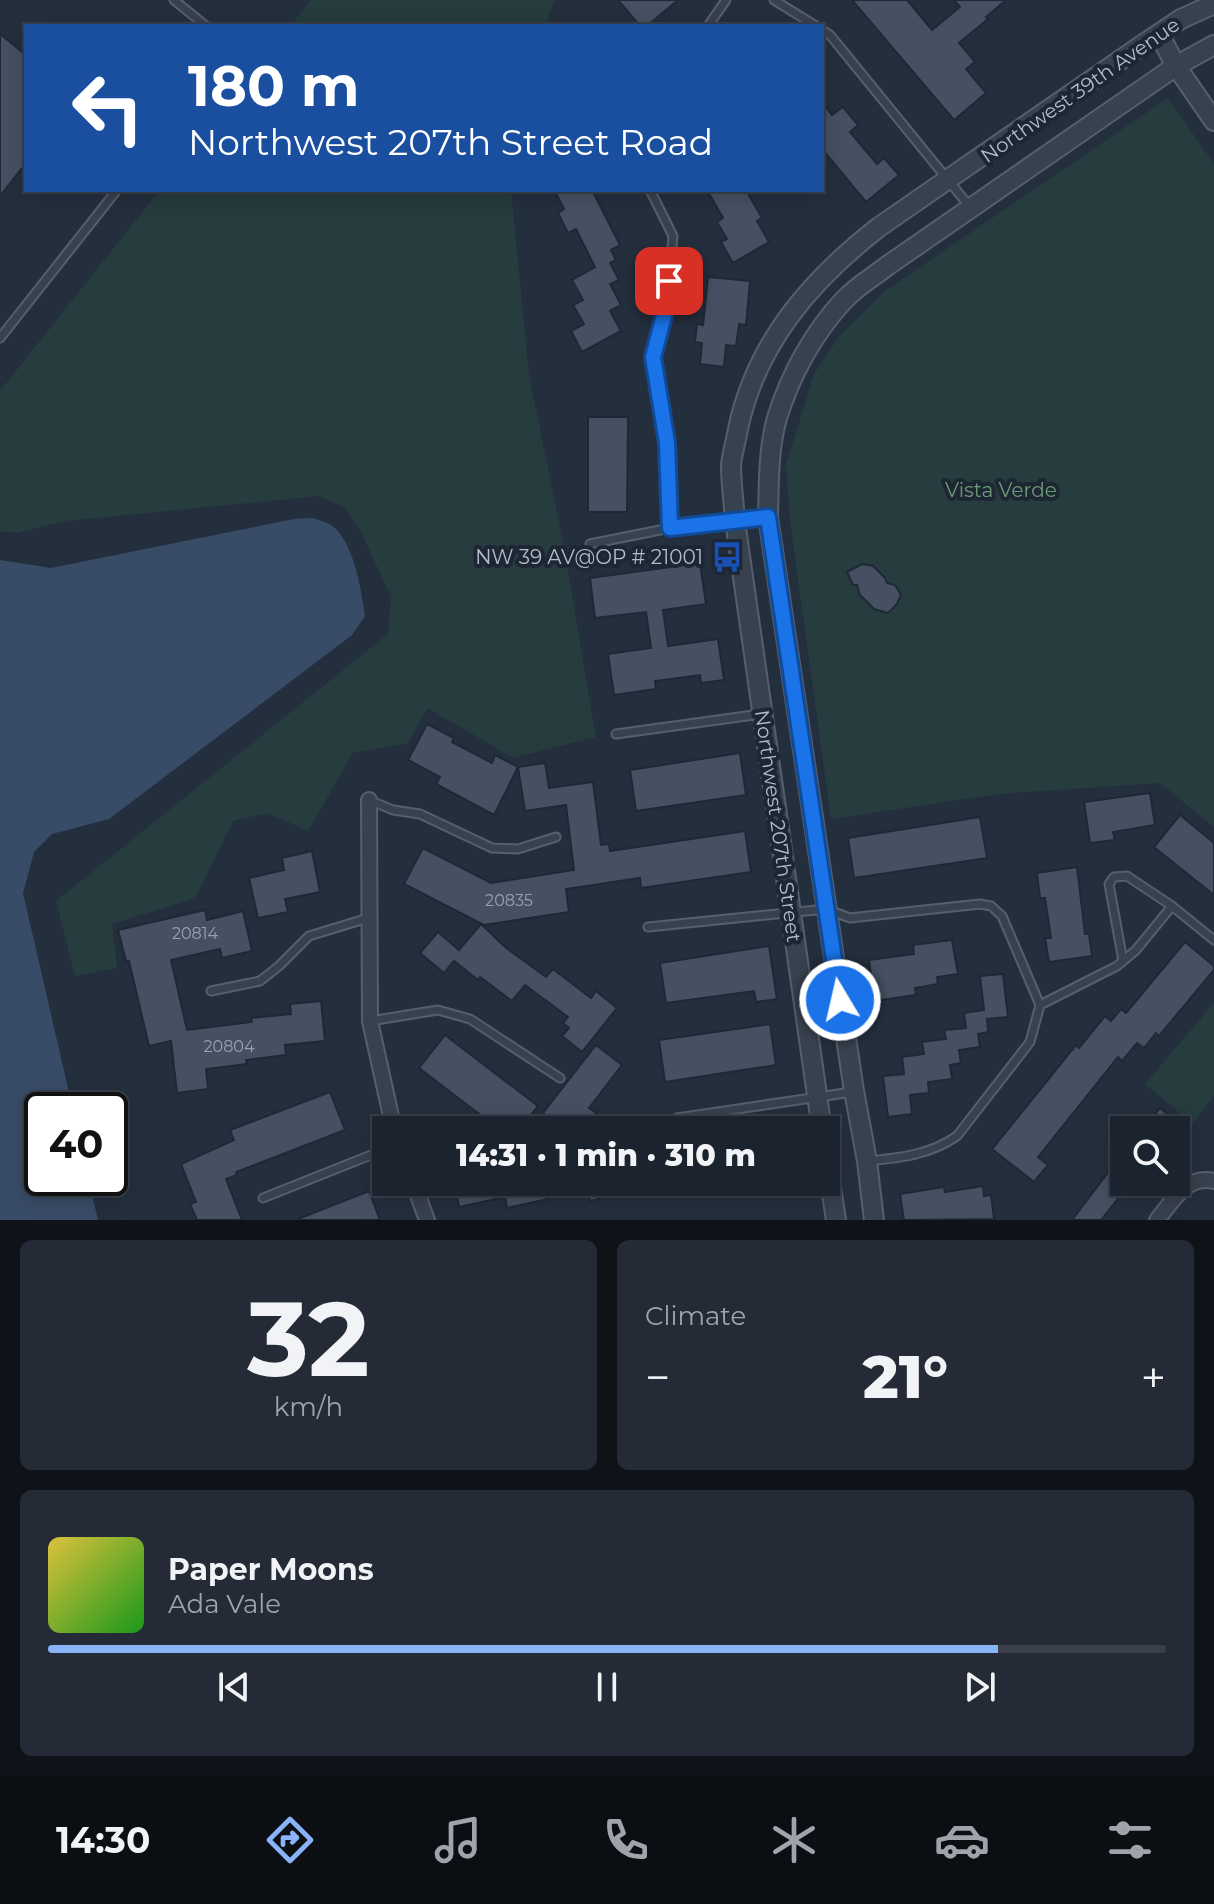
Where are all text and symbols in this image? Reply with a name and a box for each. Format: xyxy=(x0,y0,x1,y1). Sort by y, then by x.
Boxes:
street label: Northwest 39th Avenue xyxy=(976,12,1184,168)
text: 180 m xyxy=(188,52,360,120)
icon: left xyxy=(56,56,160,160)
text: Northwest 207th Street Road xyxy=(188,120,713,164)
pin xyxy=(635,247,703,315)
icon: arrive xyxy=(647,259,691,303)
park label: Vista Verde xyxy=(945,478,1057,502)
bus stop icon: NW 39 AV@OP # 21001 xyxy=(710,540,744,574)
place label: NW 39 AV@OP # 21001 xyxy=(475,545,703,569)
street label: Northwest 207th Street xyxy=(750,708,806,944)
house number: 20835 xyxy=(485,891,533,910)
house number: 20814 xyxy=(172,924,219,943)
position arrow xyxy=(798,958,882,1042)
house number: 20804 xyxy=(203,1037,255,1056)
speed limit sign: 40 xyxy=(24,1092,128,1196)
map controls xyxy=(1110,1116,1190,1196)
button: search xyxy=(1110,1116,1190,1196)
text: 14:31 · 1 min · 310 m xyxy=(456,1137,756,1174)
text: 32 xyxy=(247,1275,370,1402)
text: Climate xyxy=(645,1300,746,1332)
text: 21° xyxy=(863,1340,948,1413)
text: − xyxy=(645,1350,670,1404)
text: + xyxy=(1141,1350,1166,1404)
text: km/h xyxy=(274,1391,343,1423)
text: Paper Moons xyxy=(168,1551,374,1588)
text: Ada Vale xyxy=(168,1588,281,1620)
icon: previous xyxy=(212,1665,256,1709)
icon: pause xyxy=(585,1665,629,1709)
icon: next xyxy=(958,1665,1002,1709)
icon: directions xyxy=(262,1812,318,1868)
icon: music xyxy=(430,1812,486,1868)
icon: phone xyxy=(598,1812,654,1868)
icon: climate xyxy=(766,1812,822,1868)
icon: car xyxy=(934,1812,990,1868)
icon: filters xyxy=(1102,1812,1158,1868)
text: 14:30 xyxy=(56,1818,150,1862)

